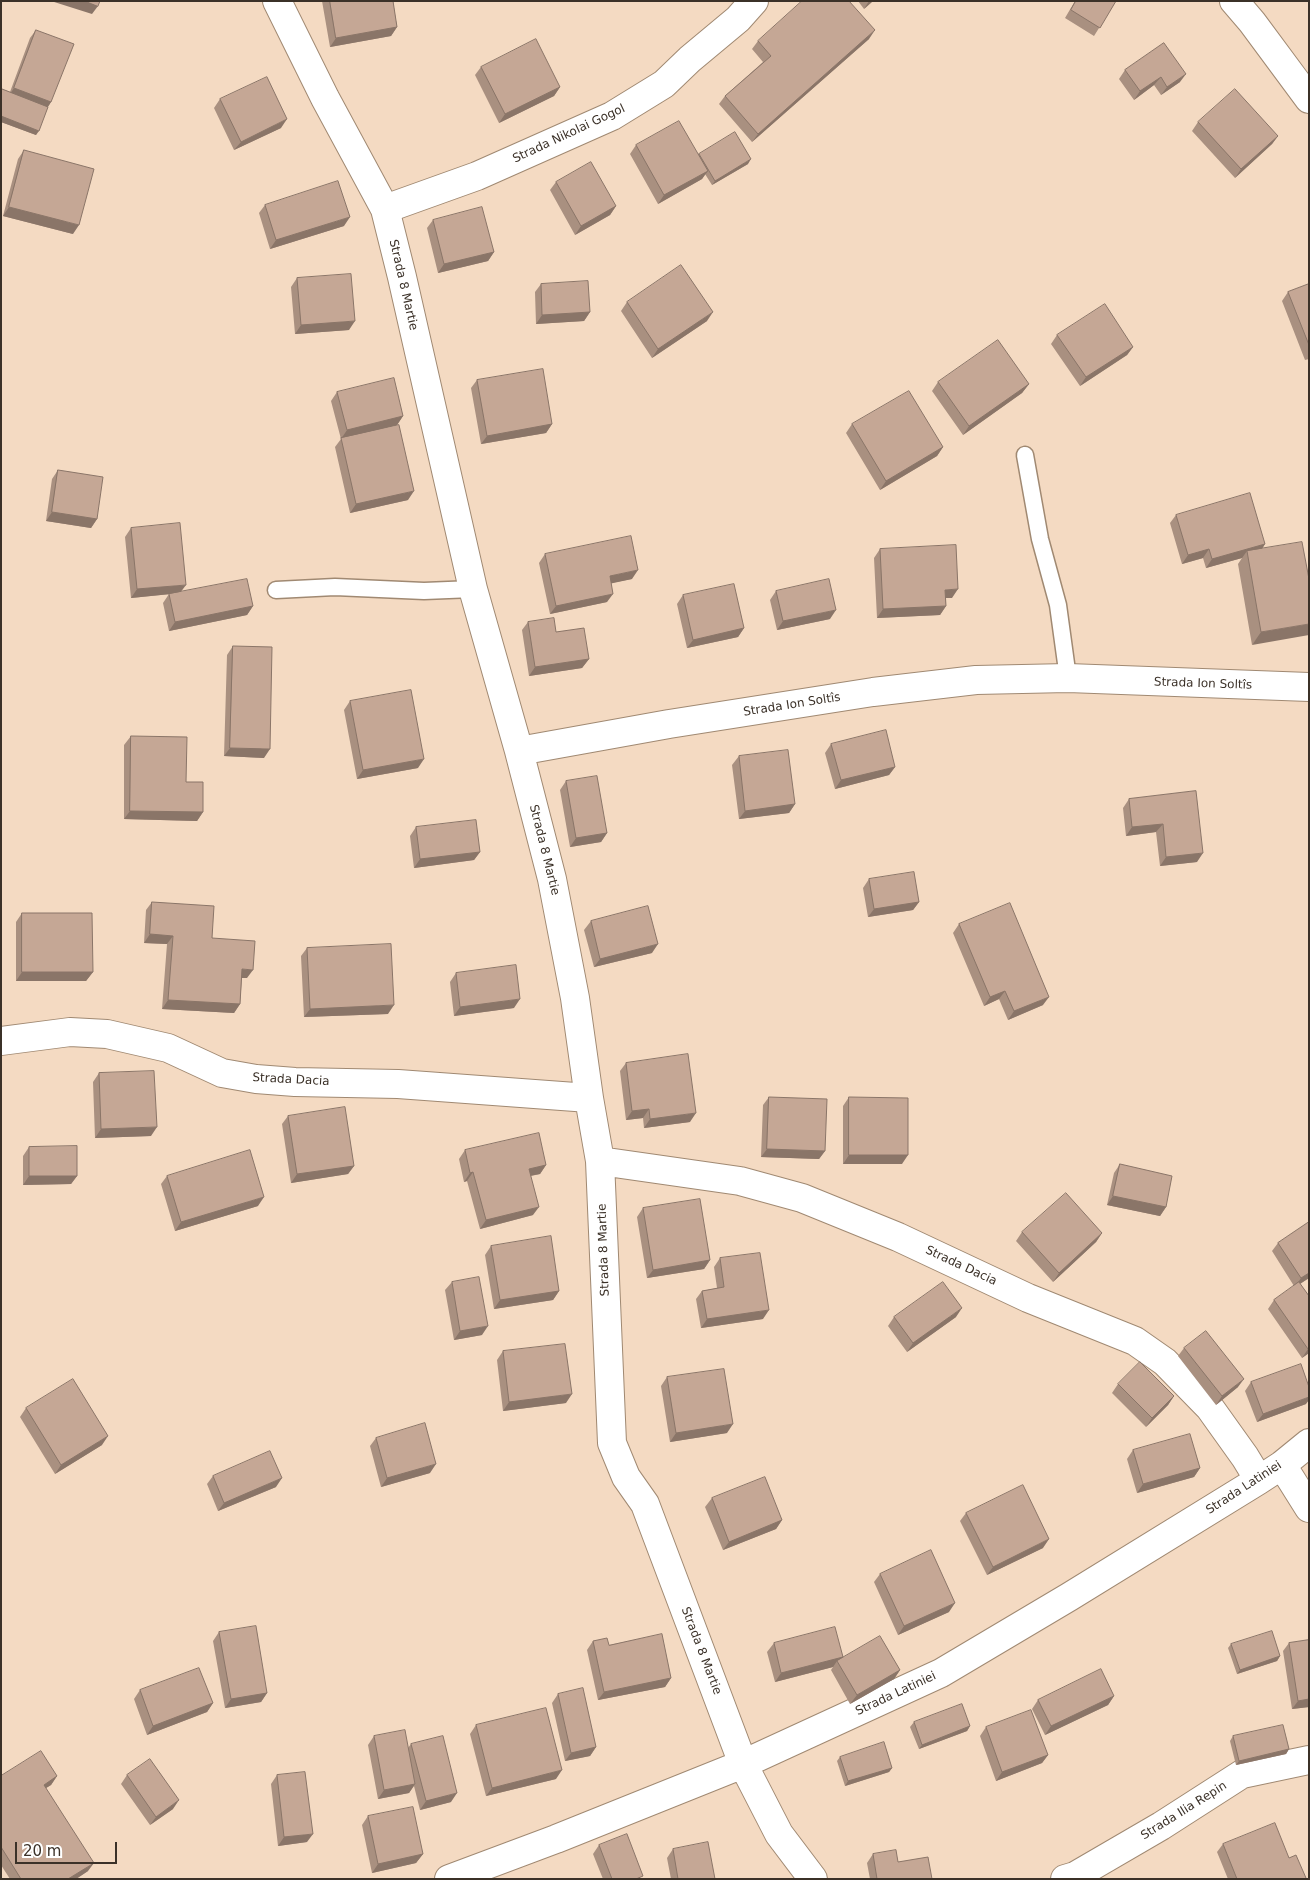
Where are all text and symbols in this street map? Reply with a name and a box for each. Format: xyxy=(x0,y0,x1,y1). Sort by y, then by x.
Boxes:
street label: Strada Nikolai Gogol xyxy=(511,102,627,166)
street label: Strada 8 Martie xyxy=(386,238,420,332)
street label: Strada Ion Soltîs xyxy=(1154,675,1252,693)
street label: Strada Ion Soltîs xyxy=(742,690,842,720)
street label: Strada 8 Martie xyxy=(526,803,562,897)
street label: Strada Dacia xyxy=(252,1071,330,1089)
street label: Strada 8 Martie xyxy=(595,1203,613,1297)
street label: Strada Dacia xyxy=(923,1243,999,1289)
street label: Strada Latiniei xyxy=(1204,1458,1284,1518)
street label: Strada 8 Martie xyxy=(678,1605,724,1697)
street label: Strada Latiniei xyxy=(853,1669,939,1719)
street label: Strada Ilia Repin xyxy=(1138,1779,1230,1843)
scale bar xyxy=(18,1832,120,1864)
text: 20 m xyxy=(23,1842,61,1860)

